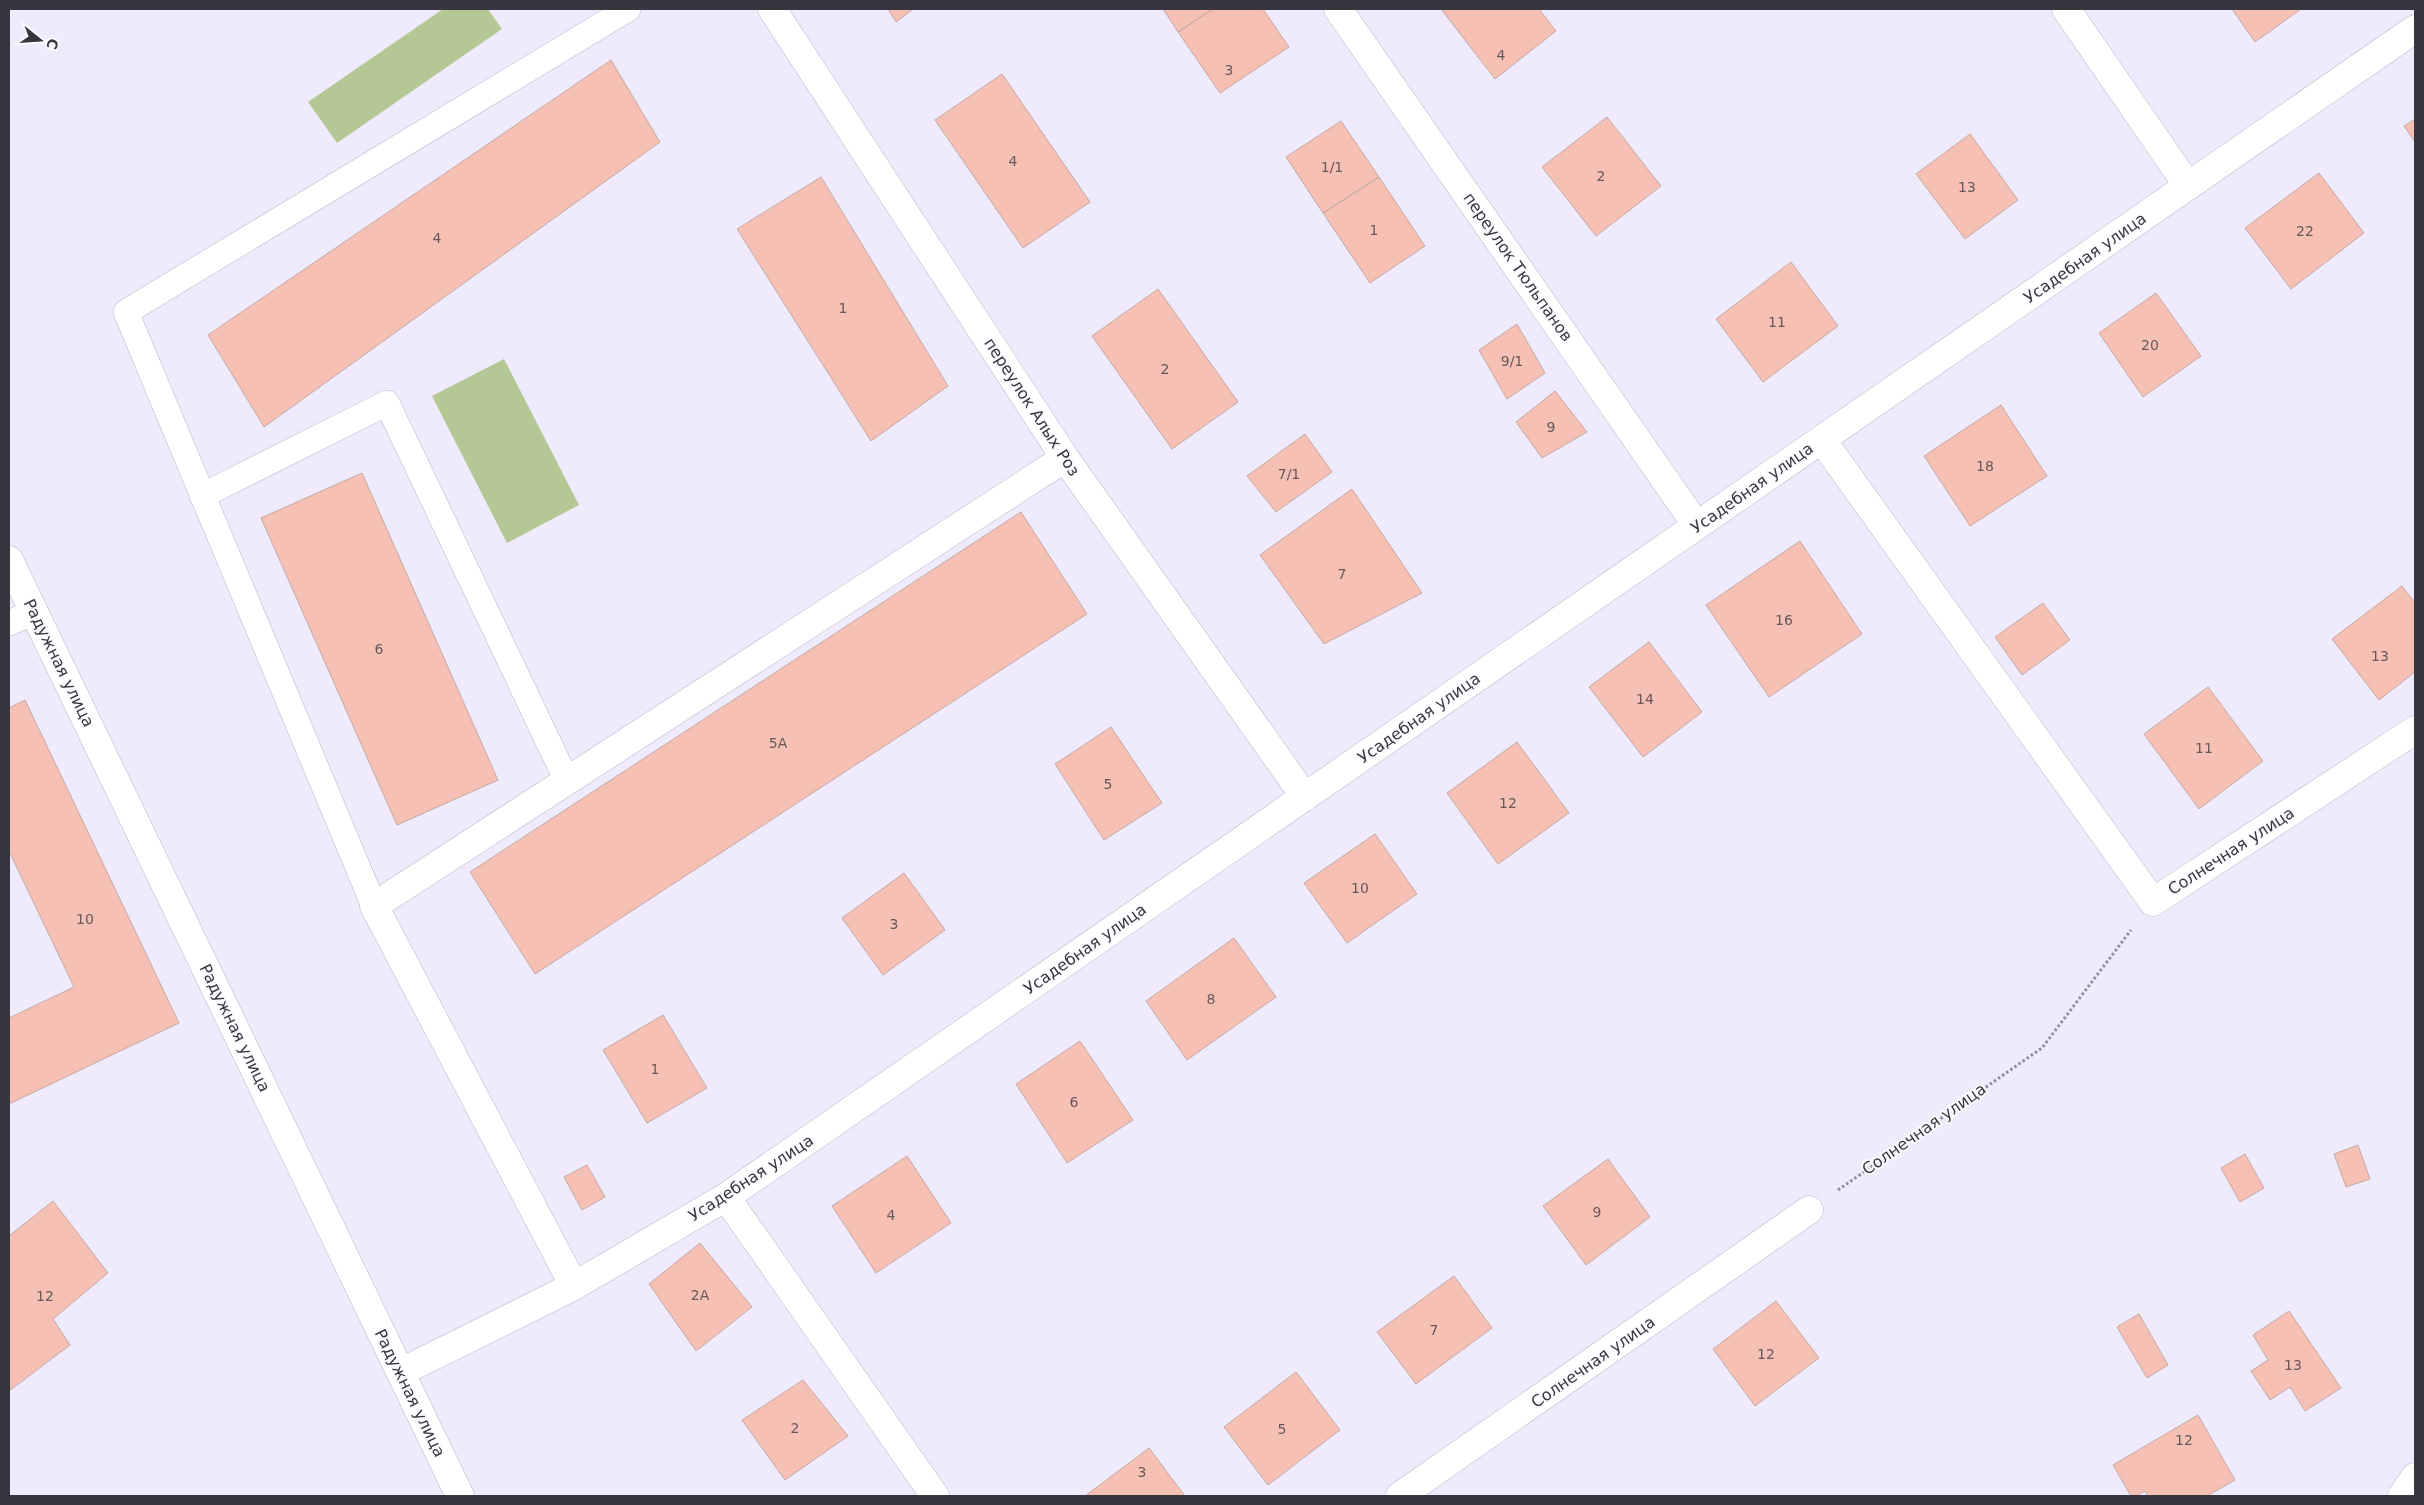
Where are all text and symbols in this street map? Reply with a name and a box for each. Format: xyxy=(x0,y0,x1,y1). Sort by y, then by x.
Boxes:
north arrow xyxy=(15,15,65,65)
text: С xyxy=(43,37,62,51)
house number: 4 xyxy=(1497,47,1506,63)
house number: 3 xyxy=(1225,62,1233,78)
house number: 4 xyxy=(1009,153,1018,169)
house number: 1/1 xyxy=(1321,159,1343,175)
house number: 2 xyxy=(1597,168,1605,184)
house number: 13 xyxy=(1958,179,1976,195)
street label: переулок Тюльпанов xyxy=(1459,189,1577,345)
street label: Усадебная улица xyxy=(2020,209,2150,307)
house number: 1 xyxy=(1370,222,1378,238)
house number: 22 xyxy=(2296,223,2314,239)
house number: 4 xyxy=(433,230,442,246)
house number: 1 xyxy=(839,300,847,316)
house number: 11 xyxy=(1768,314,1786,330)
street label: переулок Алых Роз xyxy=(980,334,1084,480)
house number: 20 xyxy=(2141,337,2159,353)
house number: 9/1 xyxy=(1501,353,1523,369)
house number: 2 xyxy=(1161,361,1169,377)
house number: 9 xyxy=(1547,419,1555,435)
street label: Усадебная улица xyxy=(1687,439,1817,537)
house number: 18 xyxy=(1976,458,1994,474)
house number: 7/1 xyxy=(1278,466,1300,482)
house number: 7 xyxy=(1338,566,1346,582)
street label: Радужная улица xyxy=(20,596,98,730)
house number: 16 xyxy=(1775,612,1793,628)
house number: 6 xyxy=(375,641,384,657)
house number: 13 xyxy=(2371,648,2389,664)
street label: Усадебная улица xyxy=(1354,669,1484,767)
house number: 14 xyxy=(1636,691,1654,707)
house number: 5А xyxy=(769,735,788,751)
house number: 11 xyxy=(2195,740,2213,756)
house number: 5 xyxy=(1104,776,1112,792)
house number: 12 xyxy=(1499,795,1517,811)
street label: Солнечная улица xyxy=(2164,803,2298,899)
house number: 10 xyxy=(1351,880,1369,896)
street label: Усадебная улица xyxy=(1020,900,1150,998)
house number: 10 xyxy=(76,911,94,927)
house number: 3 xyxy=(890,916,898,932)
street label: Радужная улица xyxy=(196,961,274,1095)
house number: 8 xyxy=(1207,991,1215,1007)
house number: 1 xyxy=(651,1061,659,1077)
street label: Солнечная улица xyxy=(1858,1079,1990,1179)
house number: 6 xyxy=(1070,1094,1079,1110)
street label: Усадебная улица xyxy=(685,1131,817,1225)
house number: 9 xyxy=(1593,1204,1601,1220)
house number: 4 xyxy=(887,1207,896,1223)
house number: 2А xyxy=(691,1287,710,1303)
house number: 12 xyxy=(36,1288,54,1304)
street label: Солнечная улица xyxy=(1527,1312,1659,1412)
house number: 7 xyxy=(1430,1322,1438,1338)
street label: Радужная улица xyxy=(371,1326,449,1460)
house number: 12 xyxy=(1757,1346,1775,1362)
house number: 13 xyxy=(2284,1357,2302,1373)
house number: 2 xyxy=(791,1420,799,1436)
house number: 5 xyxy=(1278,1421,1286,1437)
house number: 12 xyxy=(2175,1432,2193,1448)
house number: 3 xyxy=(1138,1464,1146,1480)

